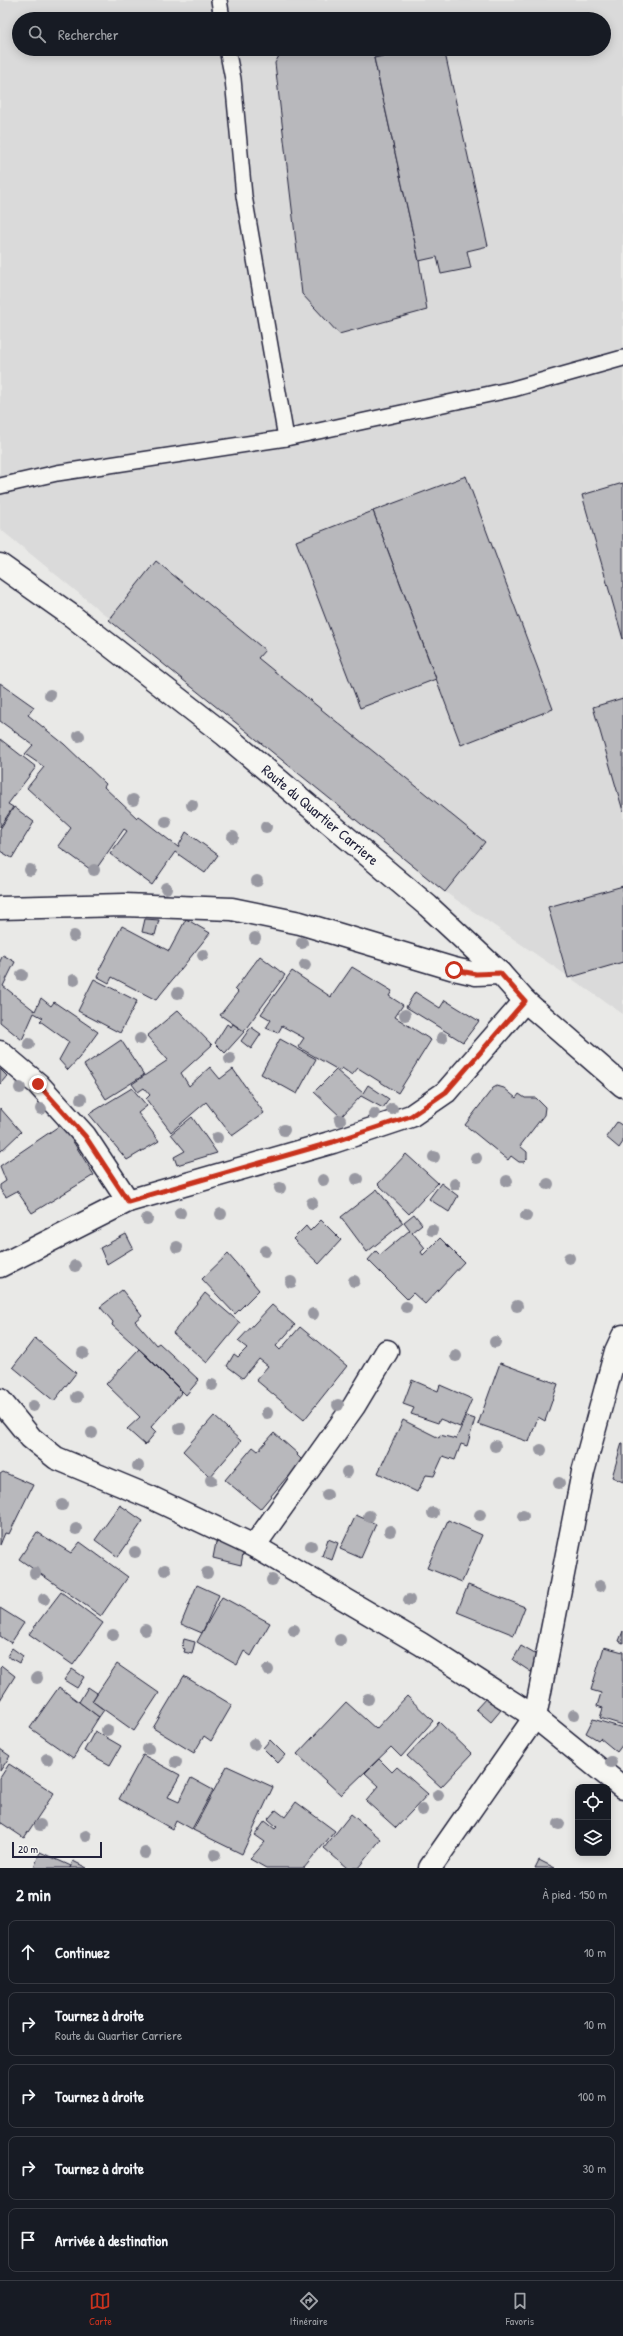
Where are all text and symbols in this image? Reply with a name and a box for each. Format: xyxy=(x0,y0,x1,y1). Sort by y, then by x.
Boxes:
search box xyxy=(12,12,611,56)
icon: search xyxy=(26,23,48,45)
text: Rechercher xyxy=(58,24,119,45)
street label: Route du Quartier Carriere xyxy=(257,759,383,870)
route start xyxy=(445,961,463,979)
route end xyxy=(29,1075,47,1093)
map controls xyxy=(575,1784,611,1856)
button: locate xyxy=(575,1784,611,1820)
button: layers xyxy=(575,1820,611,1856)
scale bar xyxy=(12,1840,102,1859)
text: 20 m xyxy=(18,1842,38,1856)
text: 2 min xyxy=(16,1883,51,1906)
text: À pied · 150 m xyxy=(542,1885,607,1903)
icon: ahead xyxy=(17,1941,39,1963)
text: Continuez xyxy=(55,1942,110,1963)
text: 10 m xyxy=(584,1943,606,1961)
text: Tournez à droite xyxy=(55,2005,144,2026)
icon: right xyxy=(17,2013,39,2035)
text: 10 m xyxy=(584,2015,606,2033)
text: Route du Quartier Carriere xyxy=(55,2026,182,2044)
icon: right xyxy=(17,2085,39,2107)
text: Tournez à droite xyxy=(55,2086,144,2107)
text: 100 m xyxy=(578,2087,606,2105)
icon: right xyxy=(17,2157,39,2179)
text: Tournez à droite xyxy=(55,2158,144,2179)
text: 30 m xyxy=(583,2159,606,2177)
icon: arrive xyxy=(17,2229,39,2251)
text: Arrivée à destination xyxy=(55,2230,168,2251)
tab: Carte xyxy=(89,2290,112,2328)
tab: Itinéraire xyxy=(290,2290,328,2328)
tab: Favoris xyxy=(506,2290,534,2328)

